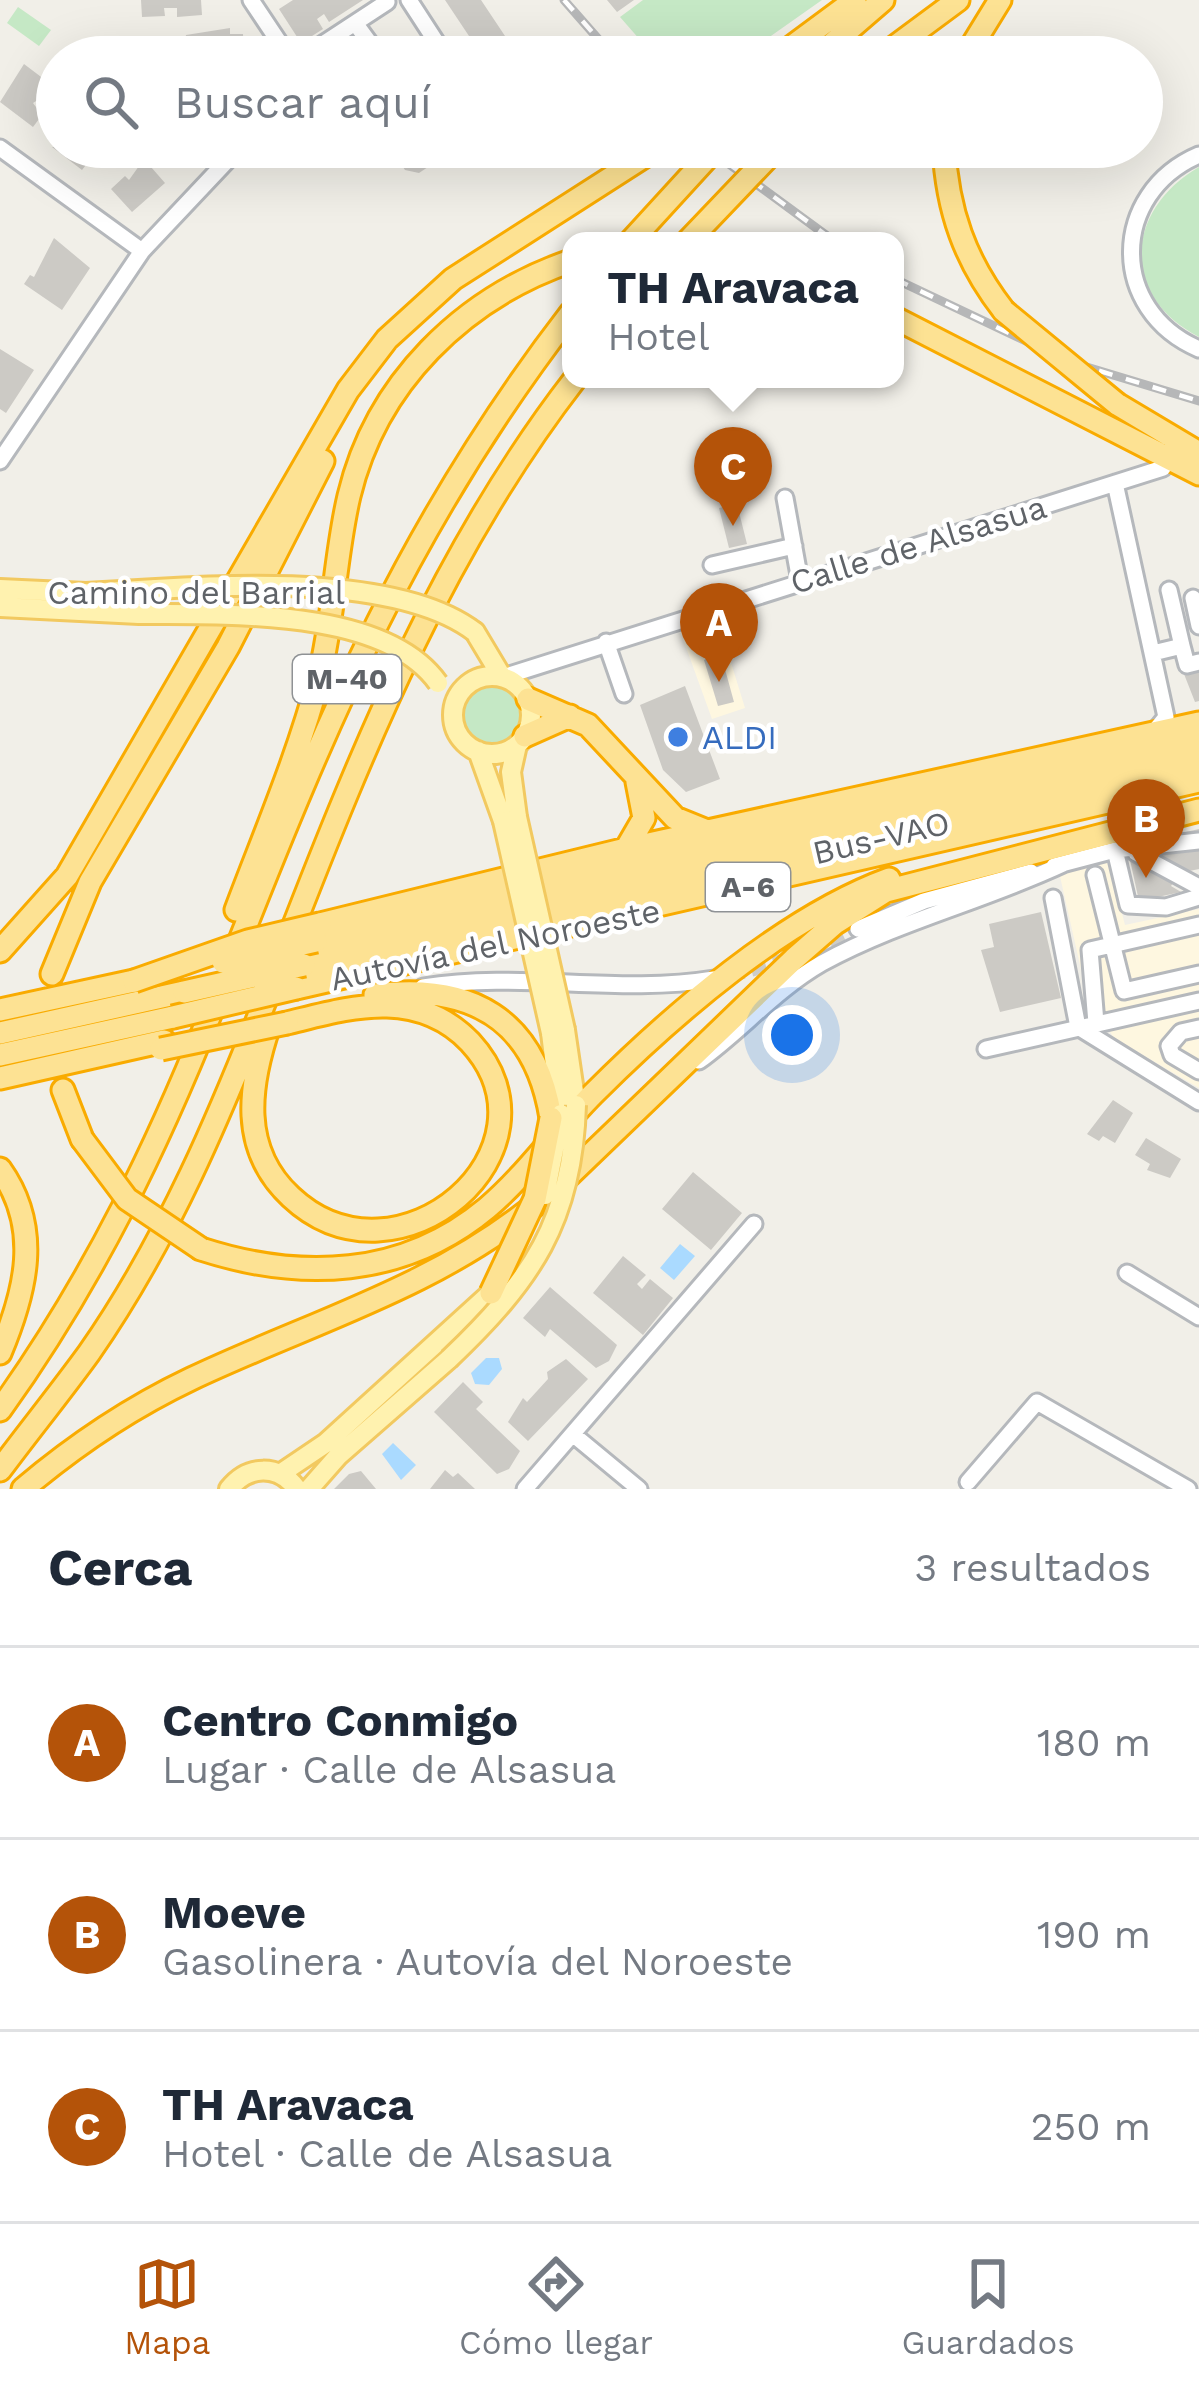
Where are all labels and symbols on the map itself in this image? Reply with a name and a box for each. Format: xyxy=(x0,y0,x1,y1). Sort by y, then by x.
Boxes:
pin: C xyxy=(694,427,772,526)
street label: Calle de Alsasua xyxy=(785,487,1051,602)
street label: Camino del Barrial xyxy=(47,573,345,612)
pin: A xyxy=(680,583,758,682)
road number: M-40 xyxy=(293,655,401,703)
place label: ALDI xyxy=(702,718,777,757)
marker: ALDI xyxy=(665,724,691,750)
pin: B xyxy=(1107,779,1185,878)
street label: Bus-VAO xyxy=(809,803,953,872)
road number: A-6 xyxy=(706,863,790,911)
street label: Autovía del Noroeste xyxy=(327,890,664,999)
your location xyxy=(762,1005,822,1065)

